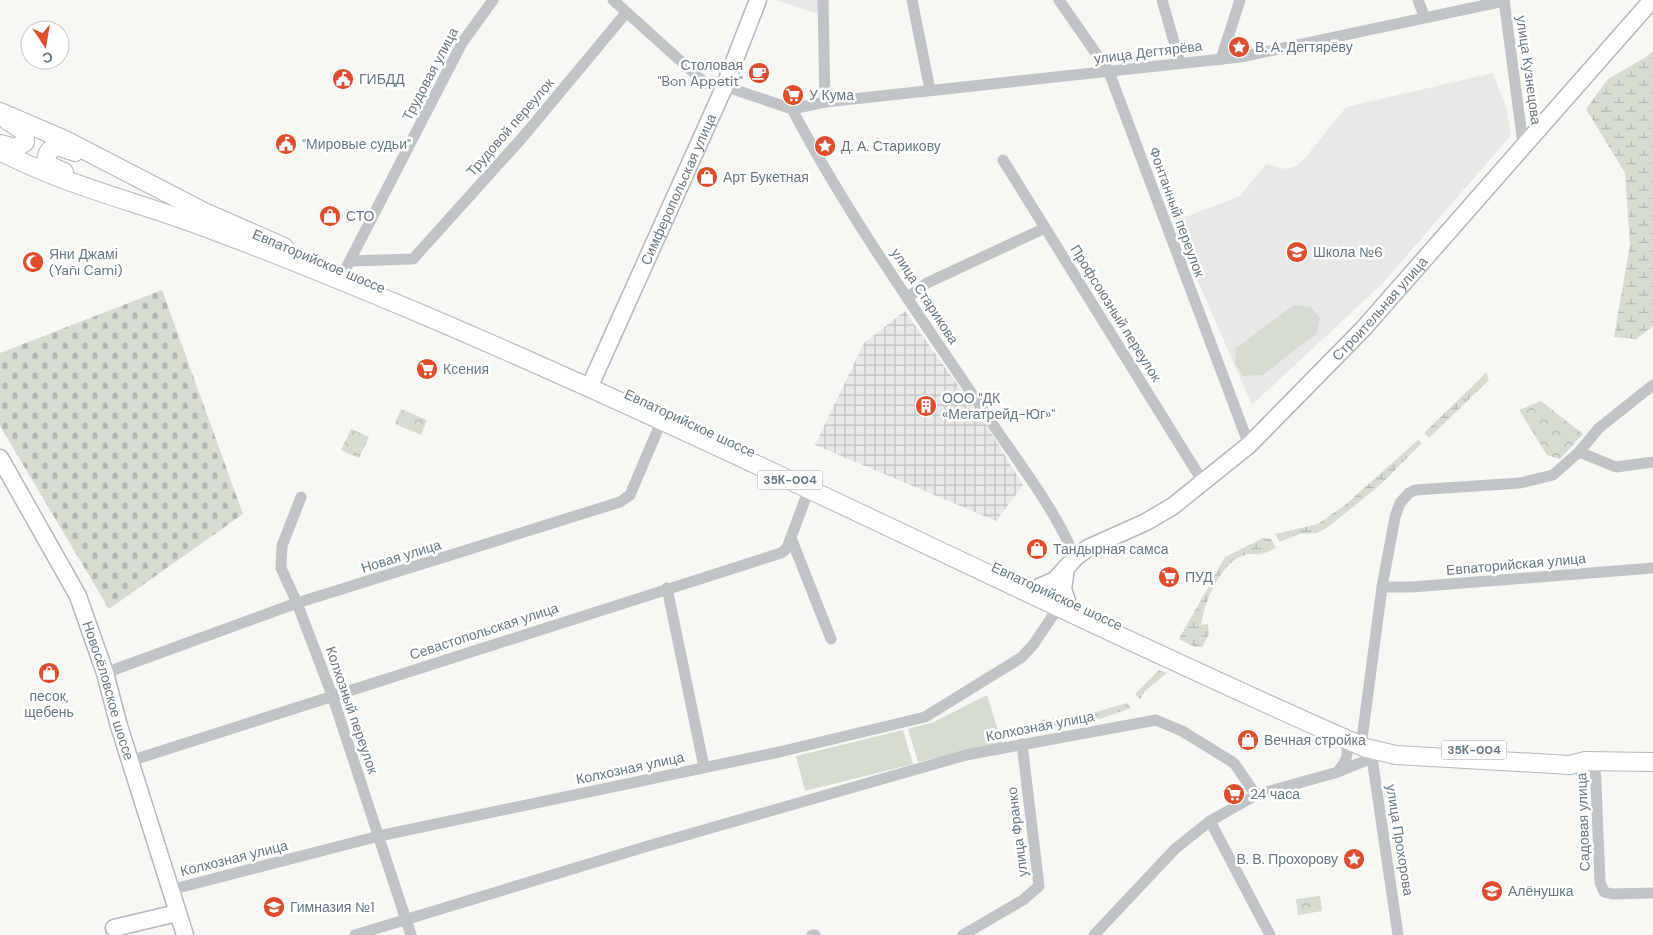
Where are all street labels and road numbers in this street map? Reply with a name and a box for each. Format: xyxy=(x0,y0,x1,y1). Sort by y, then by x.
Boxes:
street label: улица Кузнецова xyxy=(1512,14,1546,126)
street label: Трудовая улица xyxy=(398,24,462,124)
street label: улица Дегтярёва xyxy=(1093,36,1204,68)
street label: Трудовой переулок xyxy=(462,74,558,180)
street label: Симферопольская улица xyxy=(636,111,720,268)
street label: Фонтанный переулок xyxy=(1145,145,1209,280)
street label: Евпаторийское шоссе xyxy=(250,225,388,297)
street label: Профсоюзный переулок xyxy=(1066,241,1166,386)
street label: улица Старикова xyxy=(887,245,963,348)
street label: Строительная улица xyxy=(1328,253,1432,364)
street label: Евпаторийское шоссе xyxy=(622,385,759,461)
road number: 35К-004 xyxy=(758,470,822,490)
street label: Новая улица xyxy=(359,535,443,577)
street label: Евпаторийская улица xyxy=(1445,549,1587,579)
street label: Евпаторийское шоссе xyxy=(989,558,1126,634)
street label: Севастопольская улица xyxy=(407,598,561,664)
street label: Новосёловское шоссе xyxy=(78,619,138,763)
street label: Колхозный переулок xyxy=(322,644,383,777)
street label: Колхозная улица xyxy=(984,707,1096,745)
road number: 35К-004 xyxy=(1442,740,1506,760)
street label: Колхозная улица xyxy=(574,748,686,788)
street label: Садовая улица xyxy=(1572,772,1594,872)
street label: улица Прохорова xyxy=(1382,783,1418,897)
street label: улица Франко xyxy=(1003,786,1031,878)
street label: Колхозная улица xyxy=(178,836,290,880)

